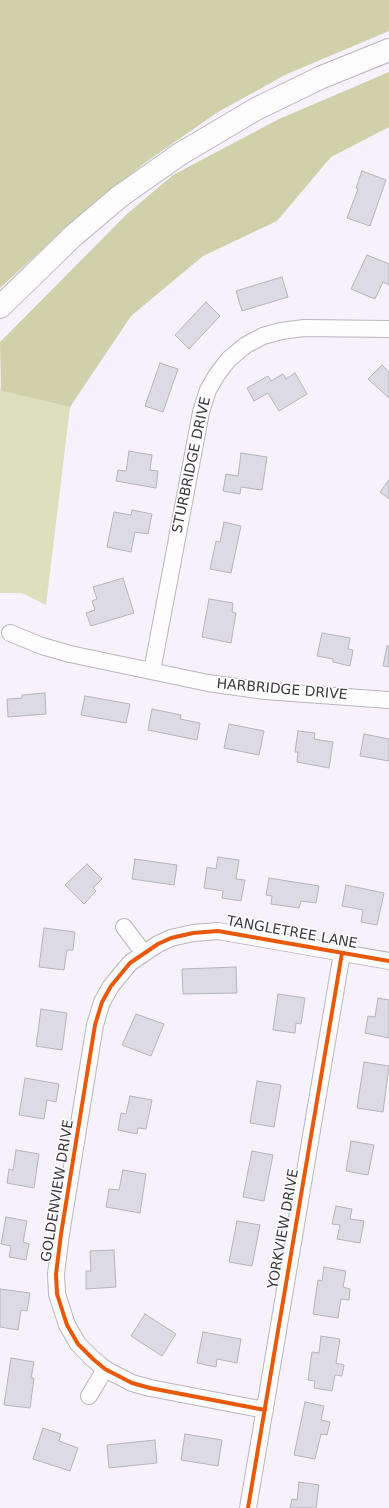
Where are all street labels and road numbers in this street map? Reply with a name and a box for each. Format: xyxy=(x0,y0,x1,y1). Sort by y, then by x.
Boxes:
street label: STURBRIDGE DRIVE xyxy=(169,395,215,535)
street label: HARBRIDGE DRIVE xyxy=(216,676,348,704)
street label: TANGLETREE LANE xyxy=(225,913,359,953)
street label: GOLDENVIEW DRIVE xyxy=(38,1119,78,1263)
street label: YORKVIEW DRIVE xyxy=(265,1168,303,1290)

